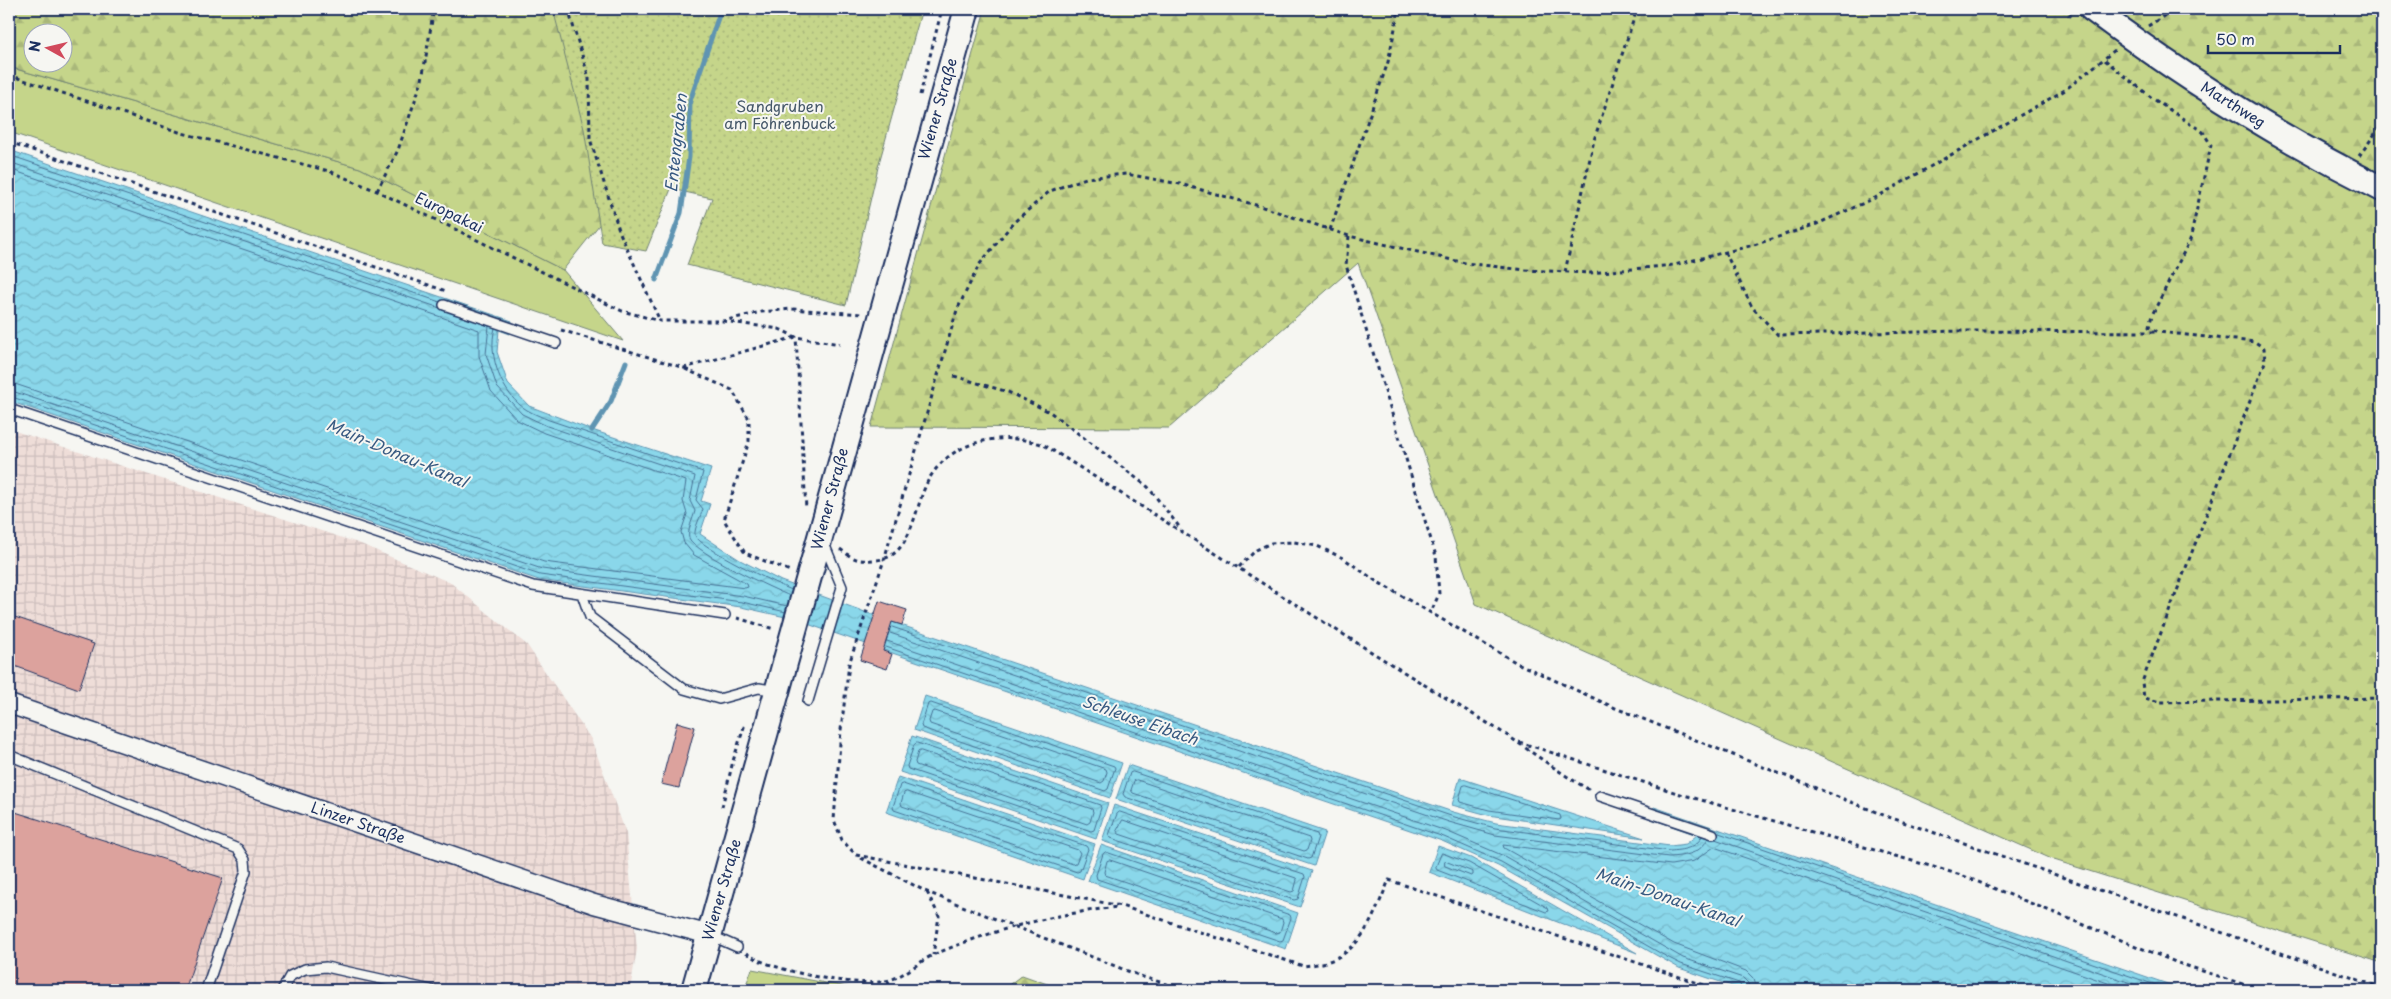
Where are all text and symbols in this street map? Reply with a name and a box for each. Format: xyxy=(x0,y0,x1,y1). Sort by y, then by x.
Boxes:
north arrow xyxy=(22,22,72,72)
scale bar xyxy=(2208,22,2341,54)
text: 50 m xyxy=(2216,27,2255,50)
text: N xyxy=(23,39,46,53)
street label: Wiener Straße xyxy=(911,55,962,162)
street label: Marthweg xyxy=(2197,75,2271,133)
water label: Entengraben xyxy=(658,92,692,193)
park label: Sandgruben am Föhrenbuck xyxy=(724,94,836,134)
street label: Europakai xyxy=(412,185,488,238)
water label: Main-Donau-Kanal xyxy=(323,412,474,494)
street label: Wiener Straße xyxy=(804,445,853,552)
water label: Schleuse Eibach xyxy=(1079,688,1202,750)
street label: Linzer Straße xyxy=(308,795,409,848)
street label: Wiener Straße xyxy=(695,836,746,943)
water label: Main-Donau-Kanal xyxy=(1593,860,1746,933)

